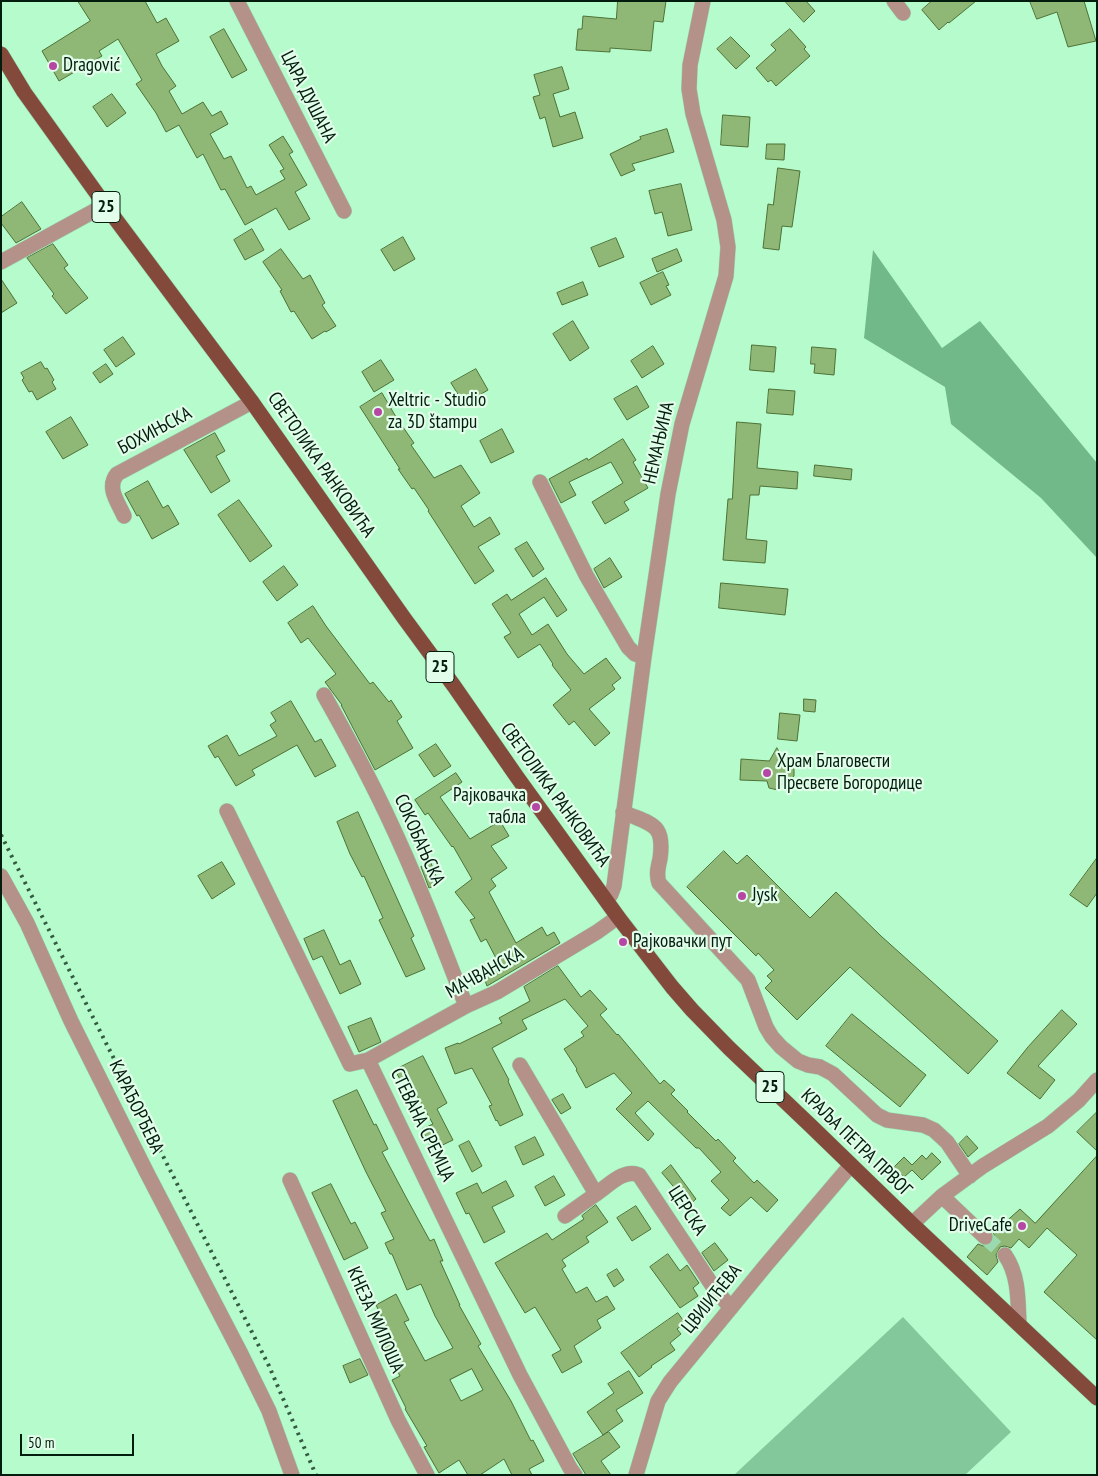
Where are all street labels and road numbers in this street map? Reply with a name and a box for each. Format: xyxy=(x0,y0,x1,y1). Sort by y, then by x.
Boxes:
street label: ЦАРА ДУШАНА xyxy=(275,47,341,147)
road number: 25 xyxy=(92,192,120,222)
street label: СВЕТОЛИКА РАНКОВИЋА xyxy=(262,388,380,542)
street label: НЕМАЊИНА xyxy=(638,400,680,486)
street label: БОХИЊСКА xyxy=(114,402,196,460)
road number: 25 xyxy=(426,652,454,682)
street label: СВЕТОЛИКА РАНКОВИЋА xyxy=(495,719,615,871)
street label: СОКОБАЊСКА xyxy=(389,791,449,889)
street label: МАЧВАНСКА xyxy=(442,942,528,1004)
street label: КАРАЂОРЂЕВА xyxy=(104,1057,168,1157)
street label: СТЕВАНА СРЕМЦА xyxy=(385,1065,459,1185)
road number: 25 xyxy=(756,1072,784,1102)
street label: КРАЉА ПЕТРА ПРВОГ xyxy=(796,1084,916,1202)
street label: ЦЕРСКА xyxy=(663,1182,711,1240)
street label: ЦВИЈИЋЕВА xyxy=(677,1260,747,1338)
street label: КНЕЗА МИЛОША xyxy=(341,1263,409,1377)

